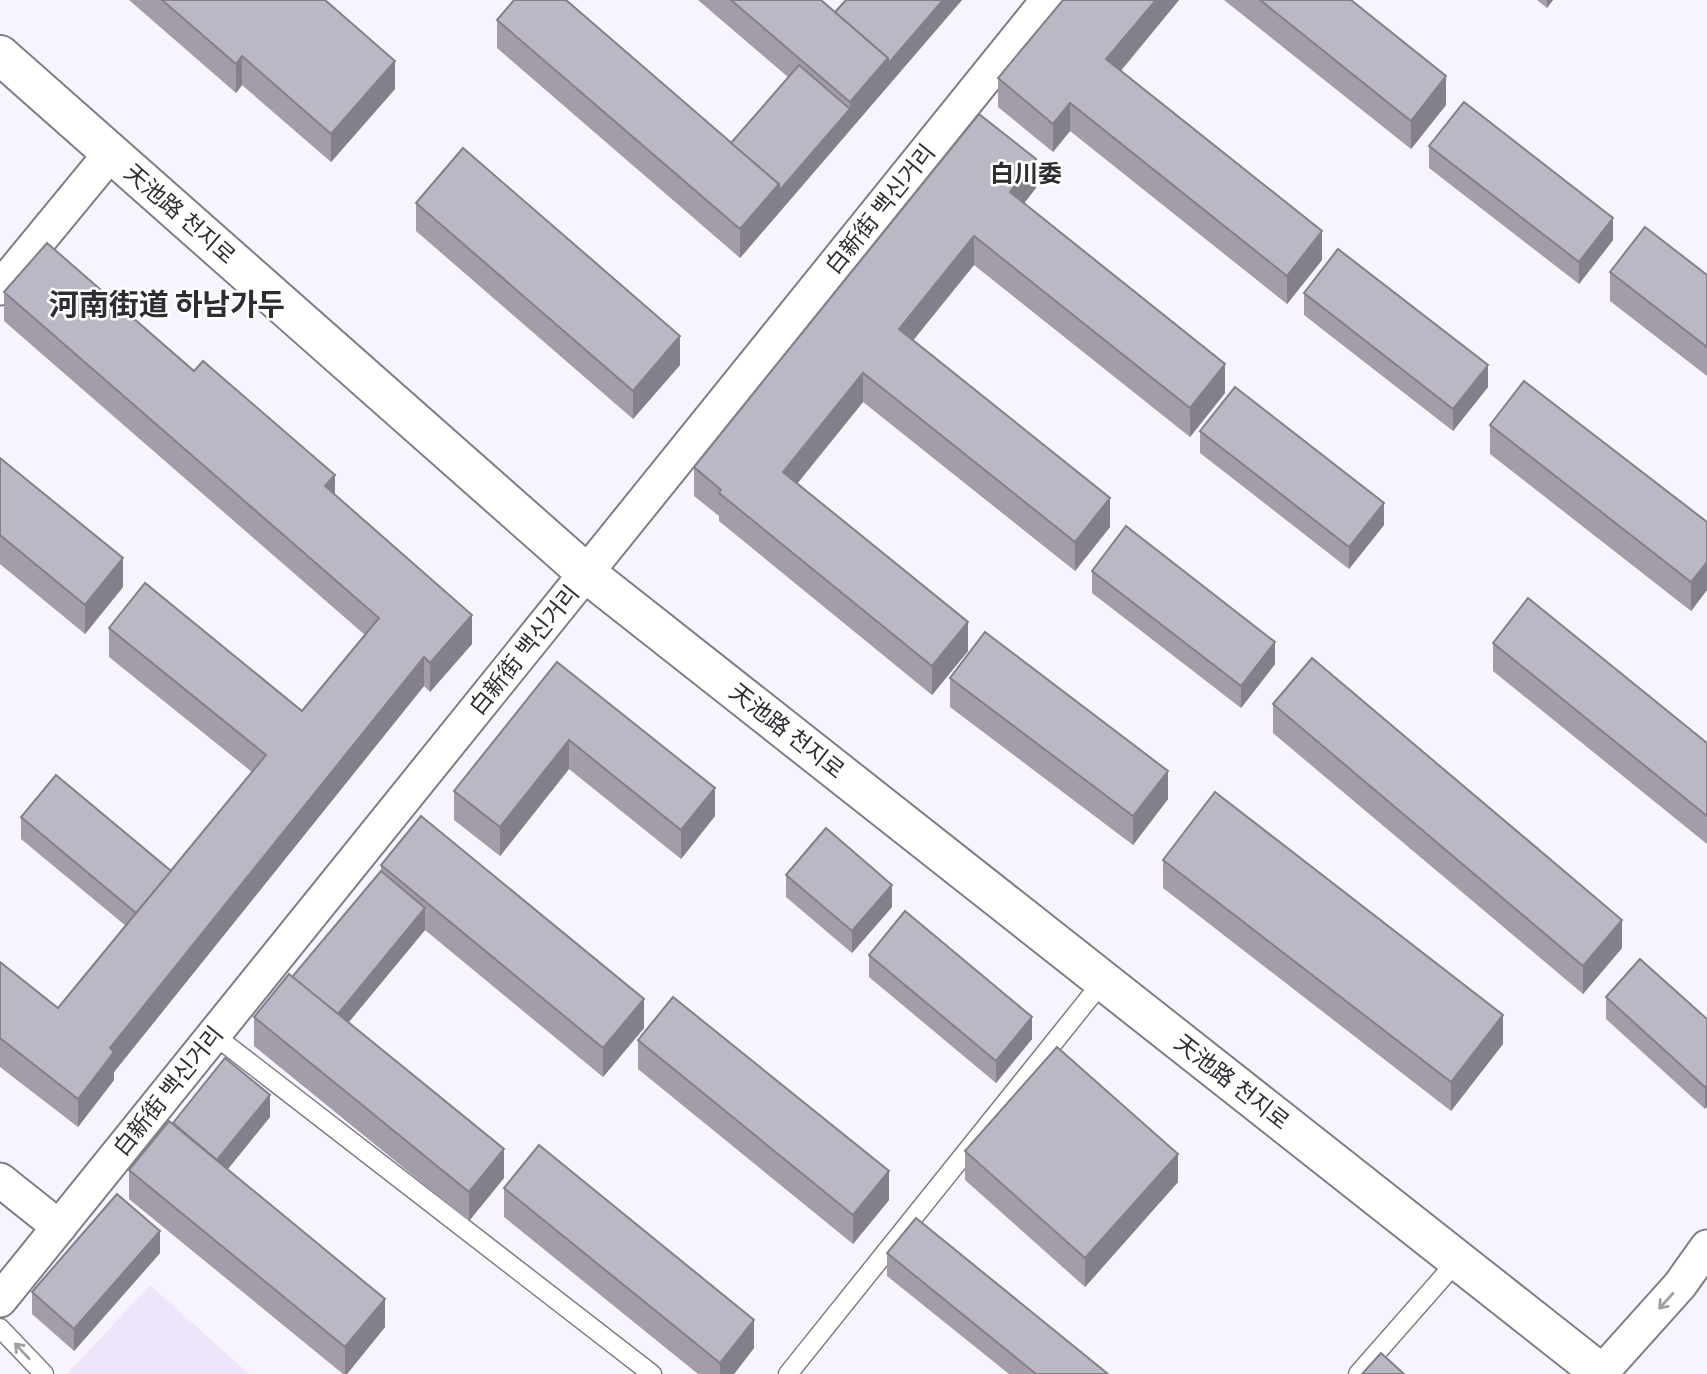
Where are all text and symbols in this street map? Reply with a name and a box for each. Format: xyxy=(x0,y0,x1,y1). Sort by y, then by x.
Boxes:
street label: 白新街 백신거리 xyxy=(819,138,941,280)
street label: 天池路 천지로 xyxy=(119,158,241,270)
district label: 白川委 xyxy=(990,160,1062,188)
district label: 河南街道 하남가두 xyxy=(49,287,285,323)
street label: 白新街 백신거리 xyxy=(463,579,585,721)
street label: 天池路 천지로 xyxy=(724,678,850,784)
street label: 白新街 백신거리 xyxy=(107,1020,229,1162)
street label: 天池路 천지로 xyxy=(1169,1029,1295,1135)
one-way arrow xyxy=(1658,1292,1674,1310)
one-way arrow xyxy=(14,1342,30,1360)

